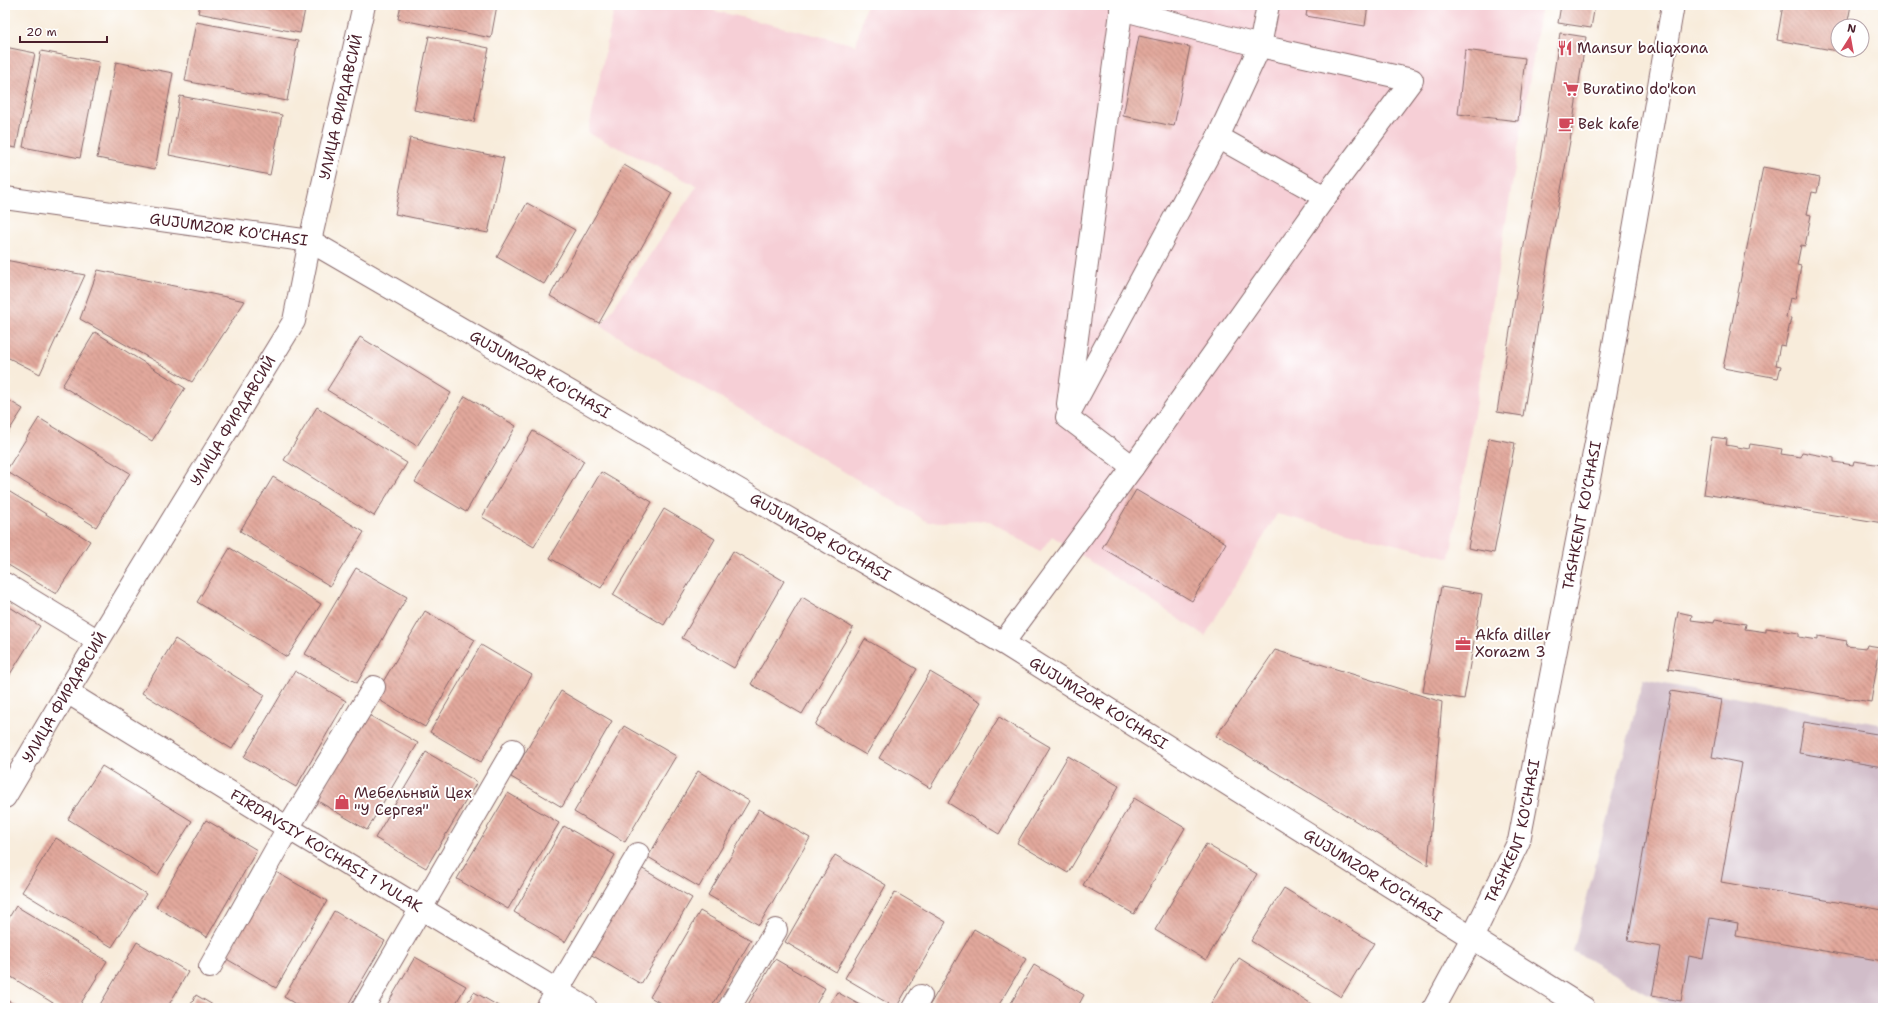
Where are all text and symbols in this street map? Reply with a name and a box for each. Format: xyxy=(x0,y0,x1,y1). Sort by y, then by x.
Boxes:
scale bar xyxy=(20,18,107,44)
north arrow xyxy=(1830,18,1870,58)
text: N xyxy=(1846,20,1858,37)
text: 20 m xyxy=(26,24,57,40)
street label: УЛИЦА ФИРДАВСИЙ xyxy=(314,32,367,182)
place label: Mansur baliqxona xyxy=(1577,38,1709,58)
restaurant icon: Mansur baliqxona xyxy=(1556,39,1574,57)
place label: Buratino do'kon xyxy=(1583,79,1696,99)
supermarket icon: Buratino do'kon xyxy=(1562,80,1580,98)
place label: Bek kafe xyxy=(1578,114,1640,134)
cafe icon: Bek kafe xyxy=(1557,115,1575,133)
street label: GUJUMZOR KO'CHASI xyxy=(148,209,309,251)
street label: GUJUMZOR KO'CHASI xyxy=(466,326,614,423)
street label: УЛИЦА ФИРДАВСИЙ xyxy=(186,351,280,489)
street label: TASHKENT KO'CHASI xyxy=(1558,439,1606,592)
street label: GUJUMZOR KO'CHASI xyxy=(746,488,894,586)
place label: Akfa diller Xorazm 3 xyxy=(1475,625,1551,662)
street label: УЛИЦА ФИРДАВСИЙ xyxy=(18,628,111,766)
office icon: Akfa diller Xorazm 3 xyxy=(1454,635,1472,653)
street label: GUJUMZOR KO'CHASI xyxy=(1026,652,1171,754)
street label: TASHKENT KO'CHASI xyxy=(1480,757,1545,907)
place label: Мебельный Цех "У Сергея" xyxy=(354,783,472,820)
street label: FIRDAVSIY KO'CHASI 1 YULAK xyxy=(226,785,426,917)
shop icon: Мебельный Цех "У Сергея" xyxy=(333,793,351,811)
street label: GUJUMZOR KO'CHASI xyxy=(1300,824,1446,926)

